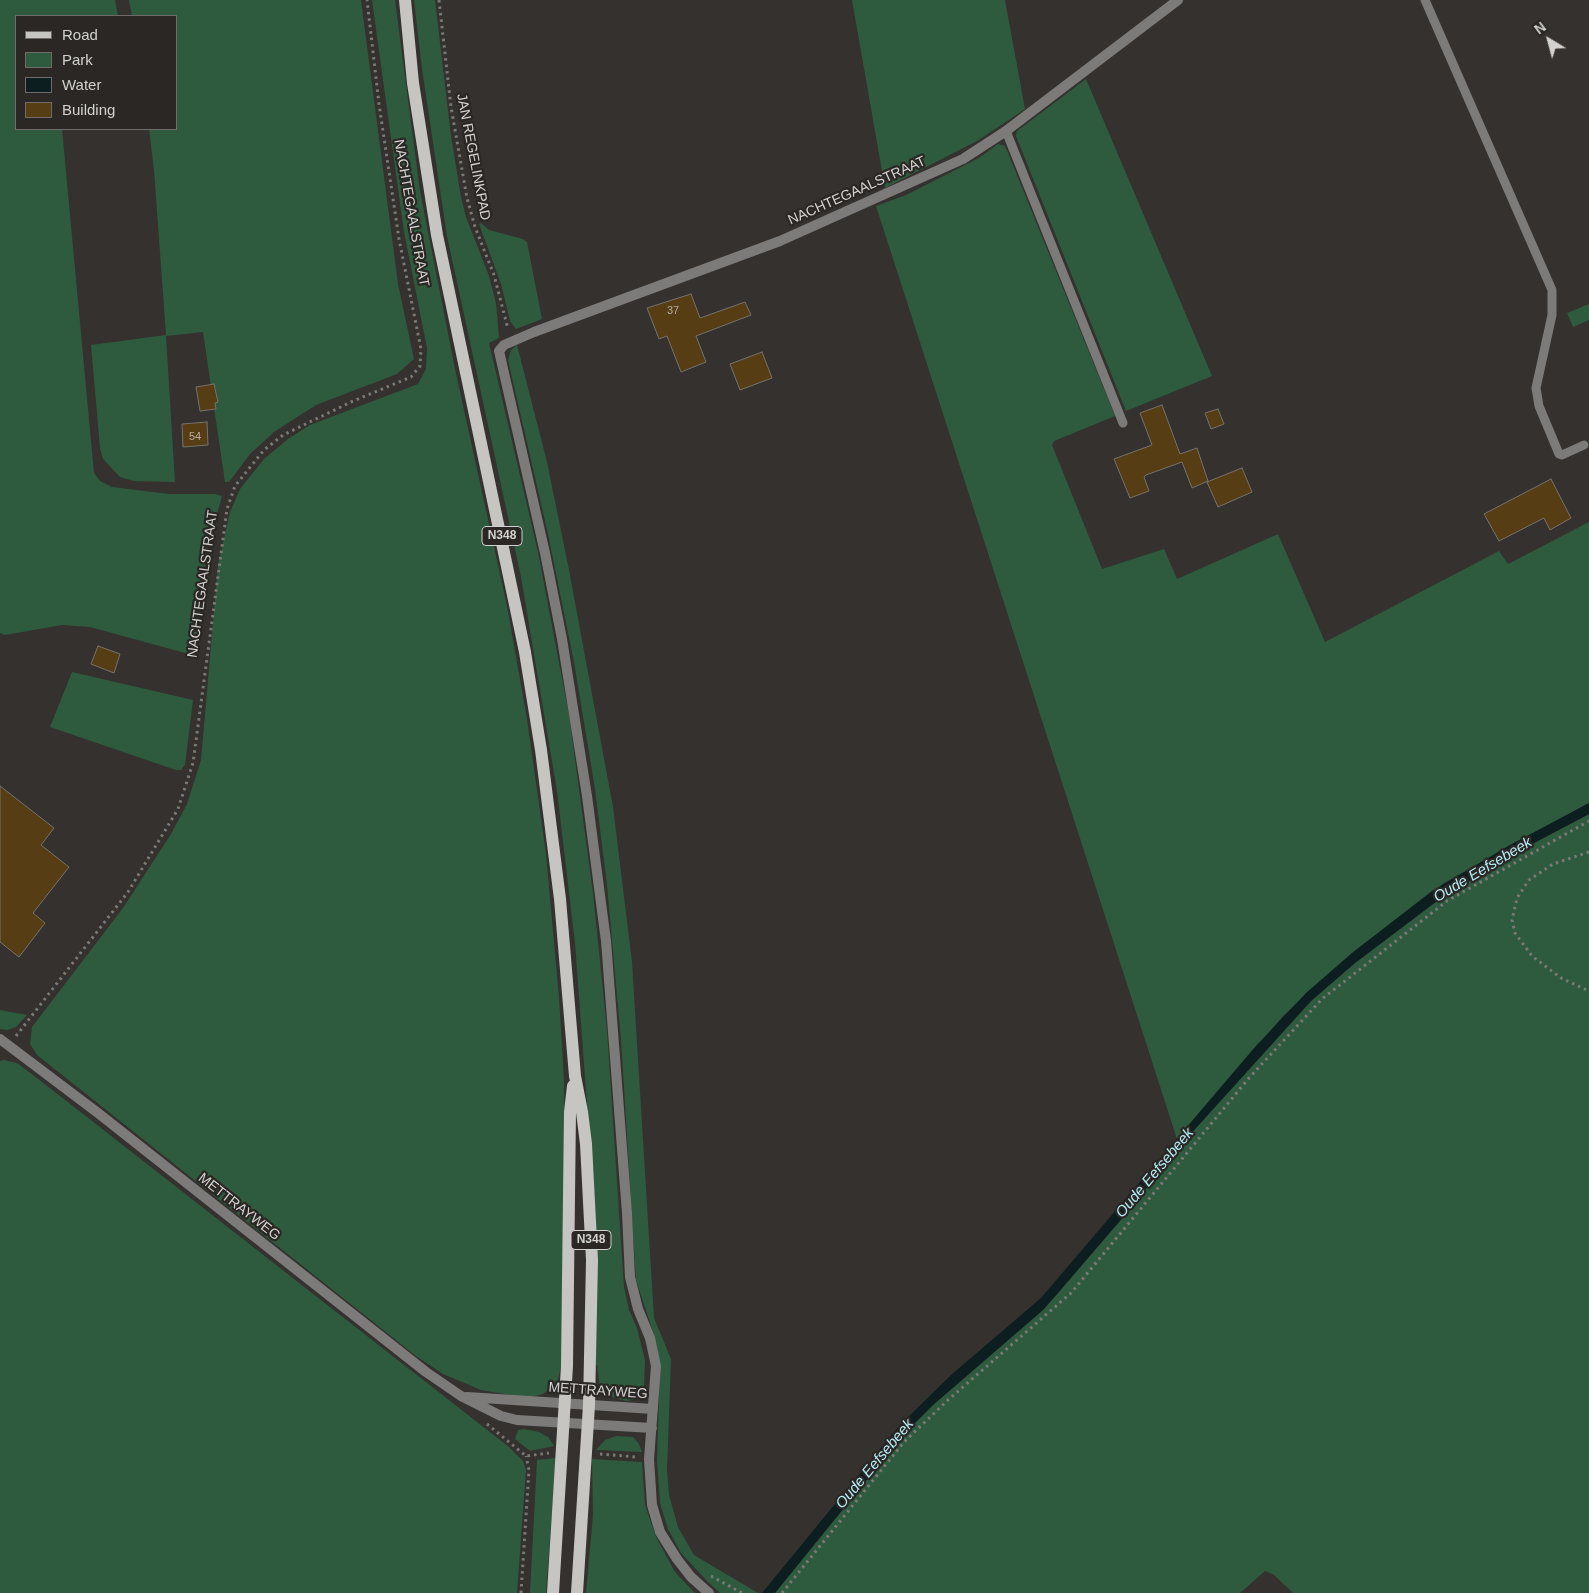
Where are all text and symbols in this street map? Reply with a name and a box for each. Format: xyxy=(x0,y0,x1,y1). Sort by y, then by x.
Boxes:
legend xyxy=(15,15,178,130)
north arrow xyxy=(1524,15,1574,65)
text: N xyxy=(1531,19,1549,37)
text: Road xyxy=(62,26,98,43)
text: Park xyxy=(62,51,93,68)
text: Water xyxy=(62,76,101,93)
street label: JAN REGELINKPAD xyxy=(452,92,494,222)
text: Building xyxy=(62,101,115,118)
street label: NACHTEGAALSTRAAT xyxy=(390,138,432,288)
street label: NACHTEGAALSTRAAT xyxy=(785,153,929,229)
house number: 37 xyxy=(667,304,679,318)
house number: 54 xyxy=(189,430,201,444)
street label: NACHTEGAALSTRAAT xyxy=(184,509,222,659)
road number: N348 xyxy=(482,526,522,546)
water label: Oude Eefsebeek xyxy=(1430,834,1536,906)
water label: Oude Eefsebeek xyxy=(1112,1124,1198,1222)
street label: METTRAYWEG xyxy=(195,1170,283,1244)
road number: N348 xyxy=(571,1230,611,1250)
street label: METTRAYWEG xyxy=(548,1379,648,1403)
water label: Oude Eefsebeek xyxy=(832,1415,918,1513)

